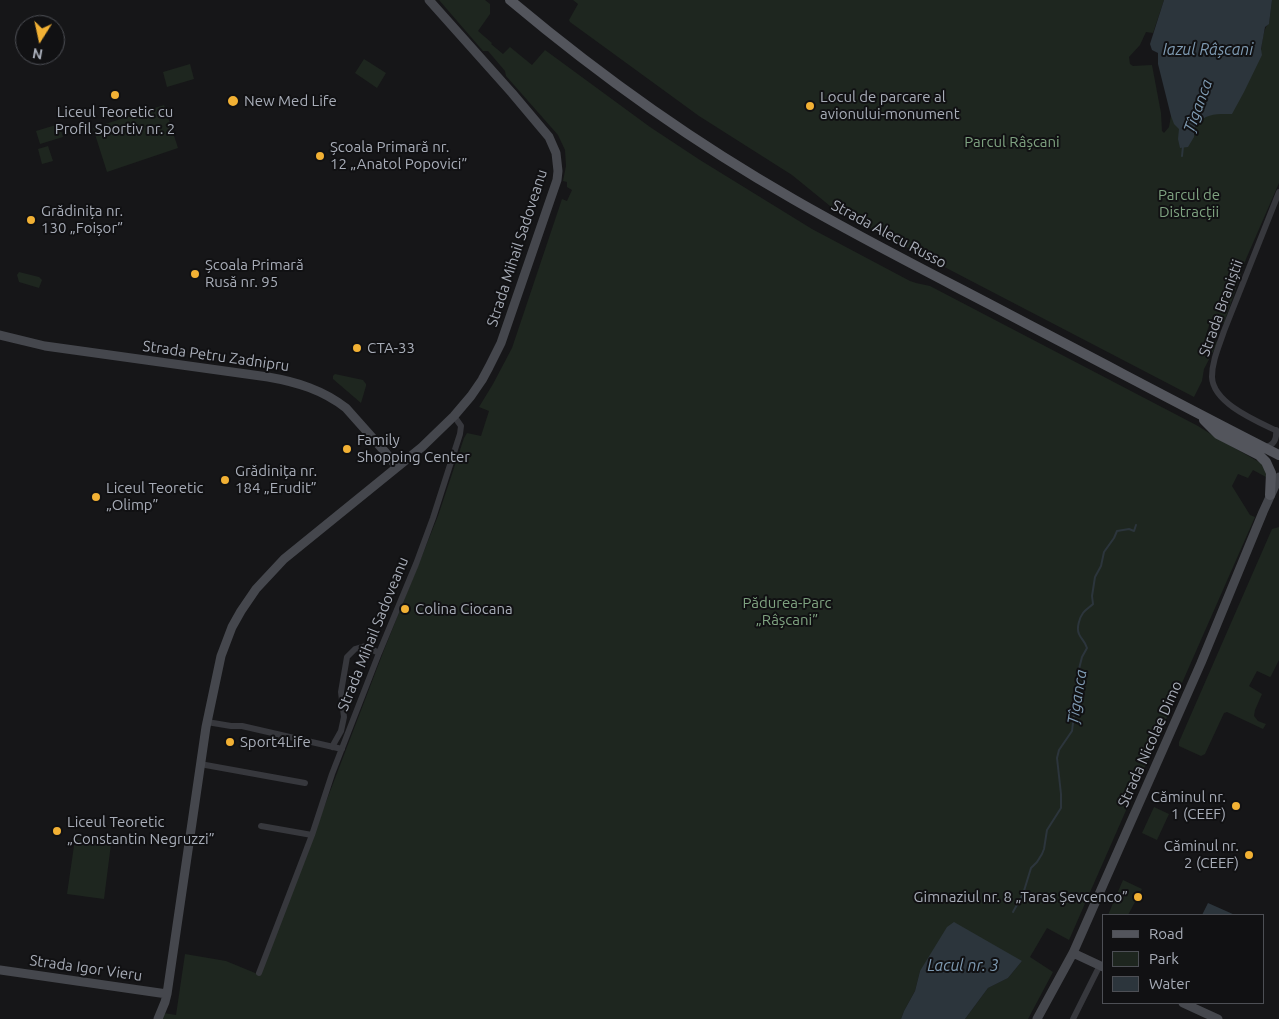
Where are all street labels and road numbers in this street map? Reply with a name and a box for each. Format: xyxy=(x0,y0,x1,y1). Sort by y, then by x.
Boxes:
street label: Strada Mihail Sadoveanu xyxy=(483,167,551,329)
street label: Strada Alecu Russo xyxy=(828,196,950,272)
street label: Strada Braniștii xyxy=(1195,257,1247,359)
street label: Strada Petru Zadnipru xyxy=(142,337,290,375)
street label: Strada Mihail Sadoveanu xyxy=(334,554,412,714)
street label: Strada Nicolae Dimo xyxy=(1114,678,1186,810)
street label: Strada Igor Vieru xyxy=(29,951,143,985)

